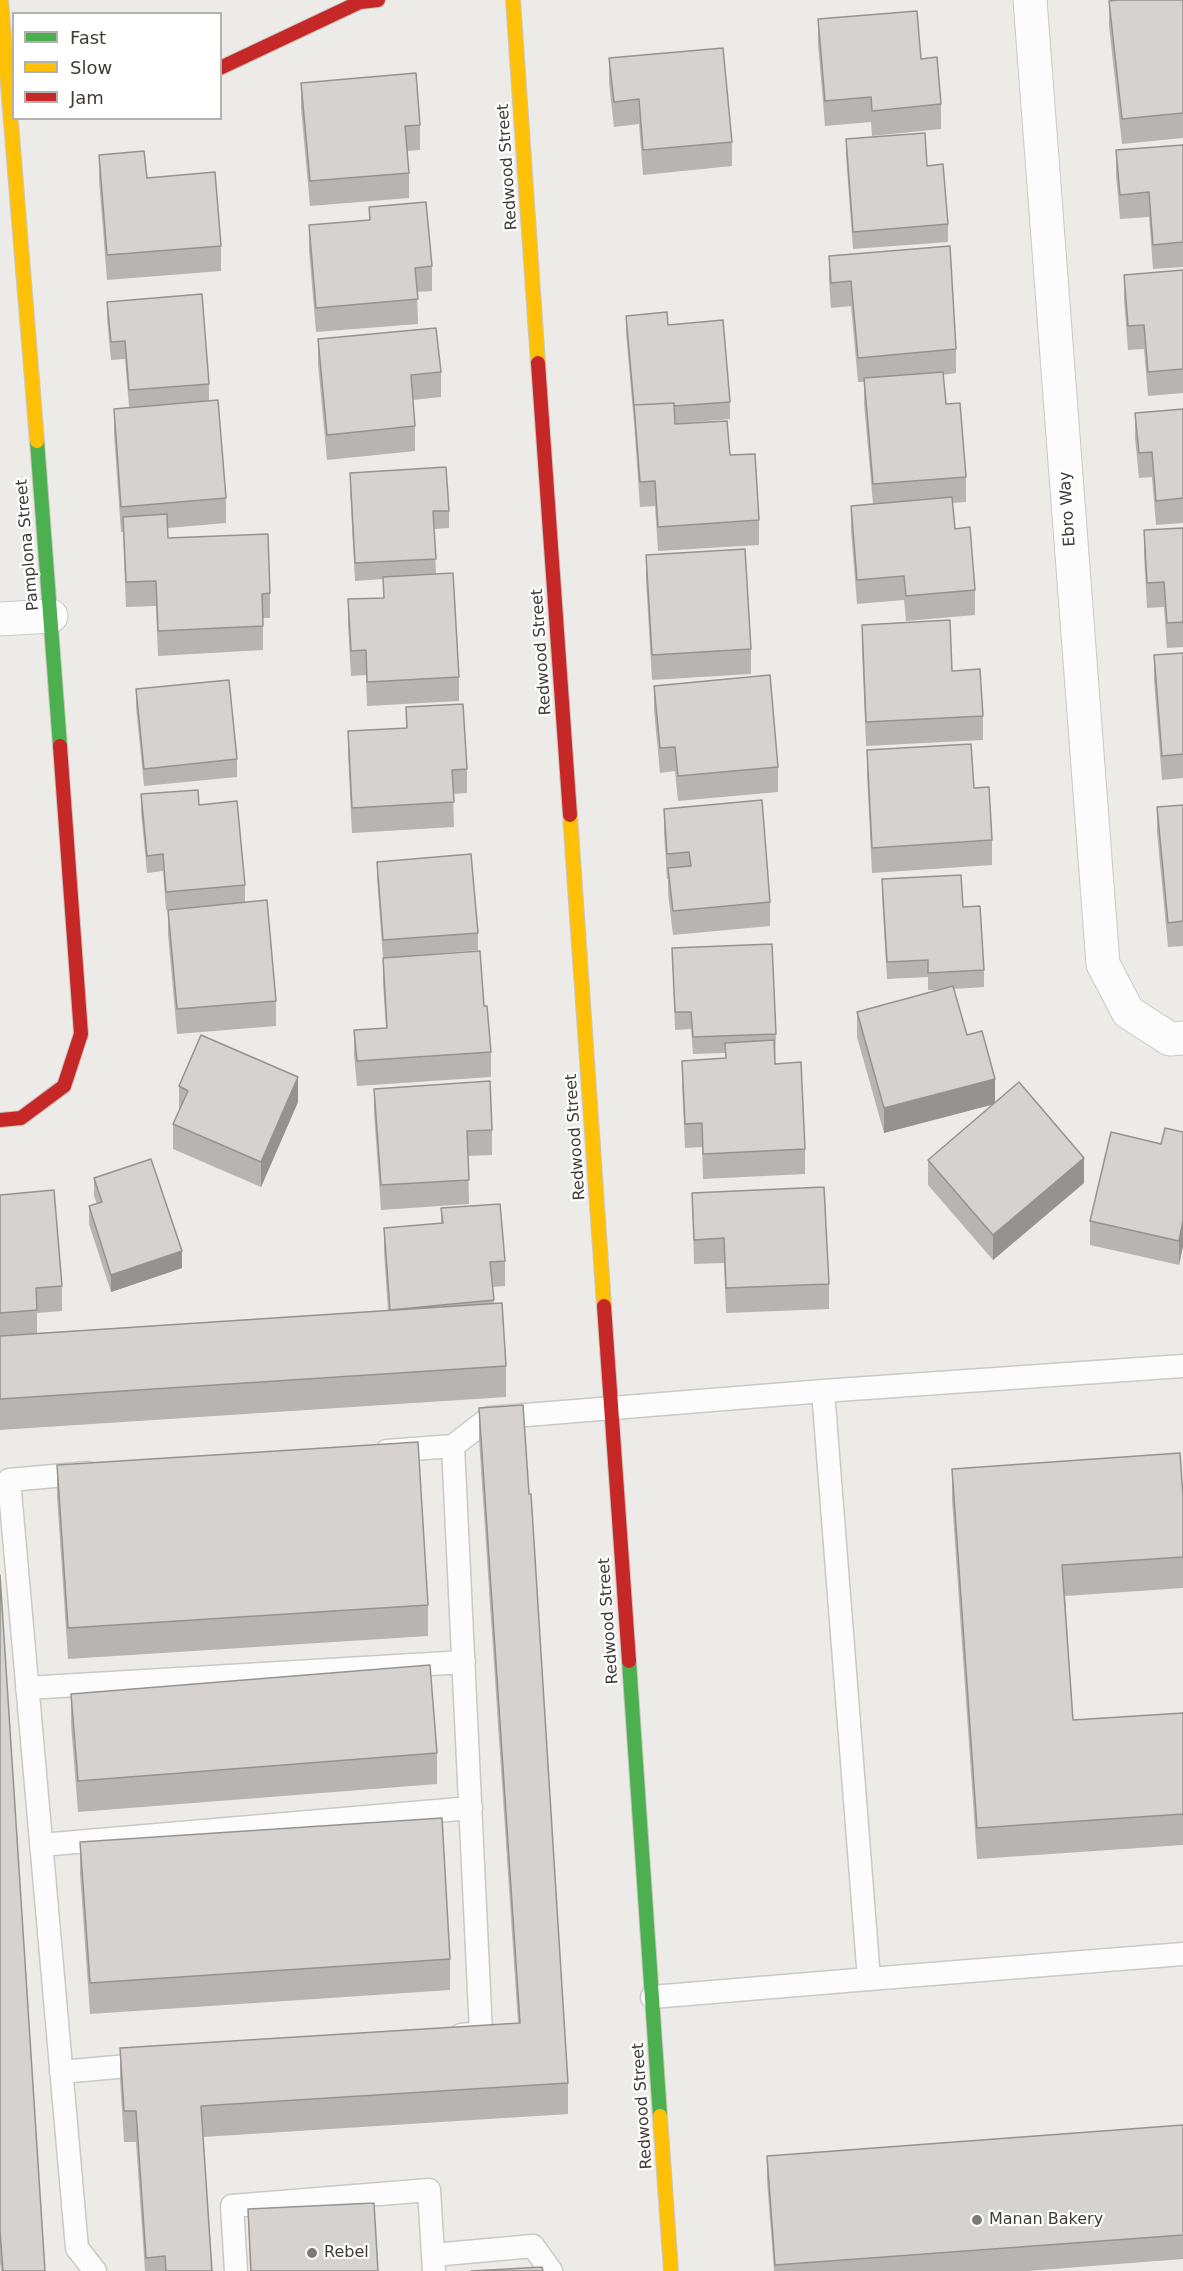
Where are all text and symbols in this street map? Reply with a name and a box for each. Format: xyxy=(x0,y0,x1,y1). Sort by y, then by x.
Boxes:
legend xyxy=(12,12,222,120)
text: Fast xyxy=(70,27,106,48)
text: Slow xyxy=(70,57,112,78)
text: Jam xyxy=(70,87,104,108)
street label: Redwood Street xyxy=(494,103,522,231)
street label: Ebro Way xyxy=(1056,471,1080,547)
street label: Pamplona Street xyxy=(13,478,43,612)
street label: Redwood Street xyxy=(528,588,556,716)
street label: Redwood Street xyxy=(562,1073,590,1201)
street label: Redwood Street xyxy=(595,1557,623,1685)
street label: Redwood Street xyxy=(629,2042,657,2170)
place label: Manan Bakery xyxy=(989,2210,1103,2230)
marker: Manan Bakery xyxy=(970,2213,984,2227)
place label: Rebel xyxy=(324,2243,369,2263)
marker: Rebel xyxy=(305,2246,319,2260)

